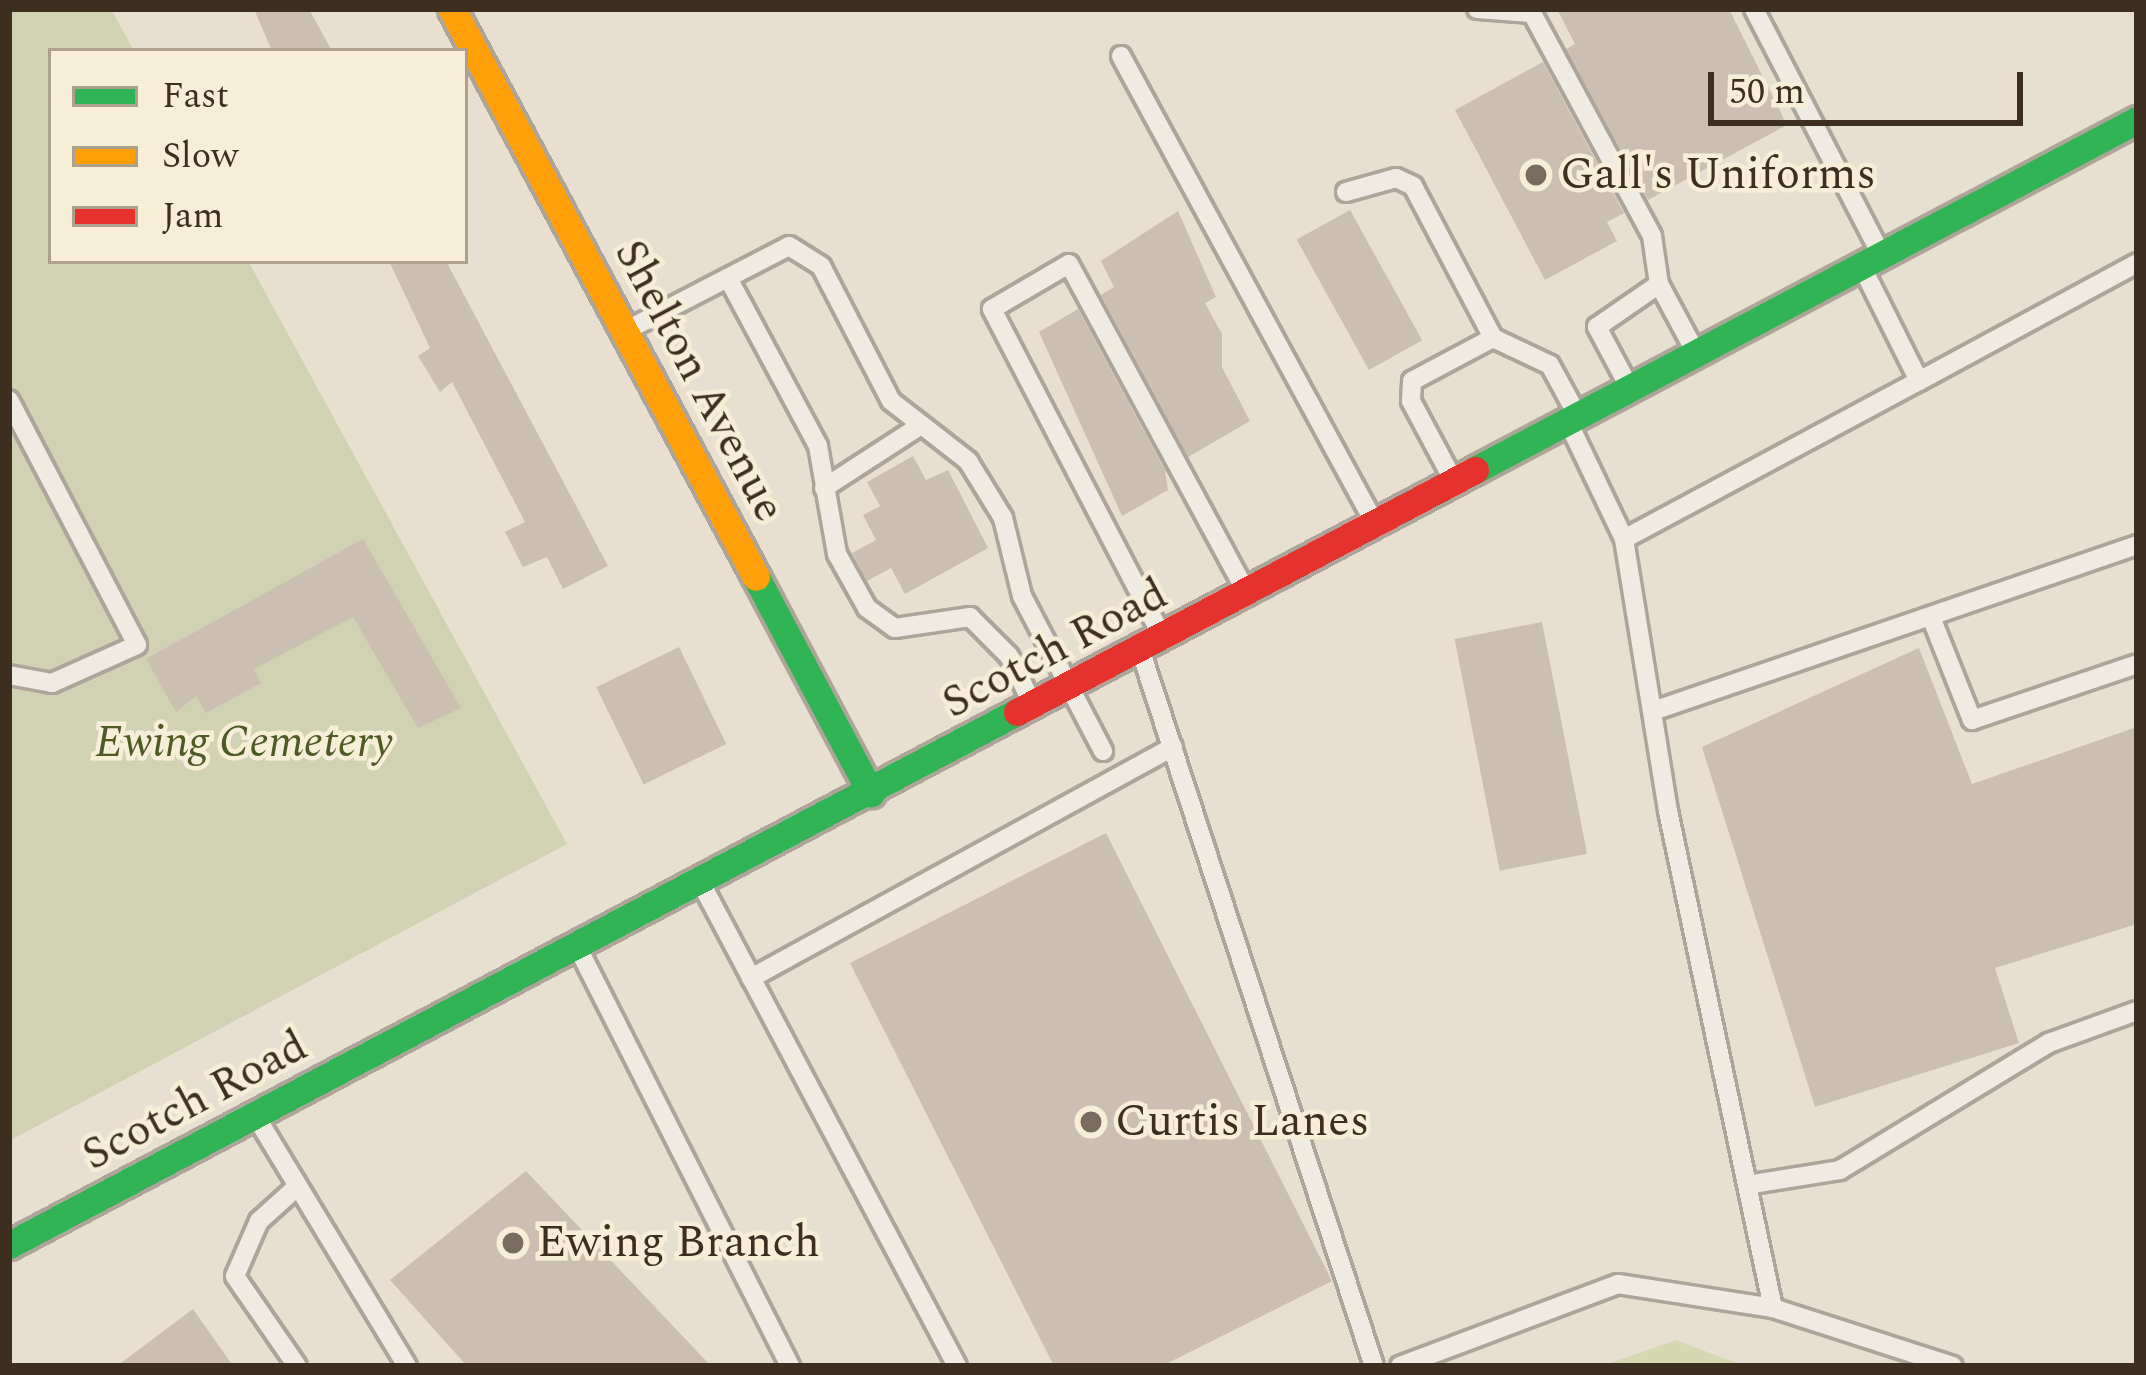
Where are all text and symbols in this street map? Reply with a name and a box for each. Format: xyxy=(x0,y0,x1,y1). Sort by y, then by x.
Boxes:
legend xyxy=(48,48,468,264)
scale bar xyxy=(1714,48,2029,122)
text: 50 m xyxy=(1729,65,1805,120)
text: Fast xyxy=(162,69,229,124)
text: Slow xyxy=(162,129,238,184)
place label: Gall's Uniforms xyxy=(1560,148,1876,202)
marker: Gall's Uniforms xyxy=(1523,162,1549,188)
text: Jam xyxy=(162,189,224,244)
street label: Shelton Avenue xyxy=(602,231,796,531)
street label: Scotch Road xyxy=(933,567,1177,731)
park label: Ewing Cemetery xyxy=(95,716,393,770)
street label: Scotch Road xyxy=(73,1019,317,1183)
place label: Curtis Lanes xyxy=(1115,1095,1369,1149)
marker: Curtis Lanes xyxy=(1078,1109,1104,1135)
place label: Ewing Branch xyxy=(537,1216,820,1270)
marker: Ewing Branch xyxy=(500,1230,526,1256)

